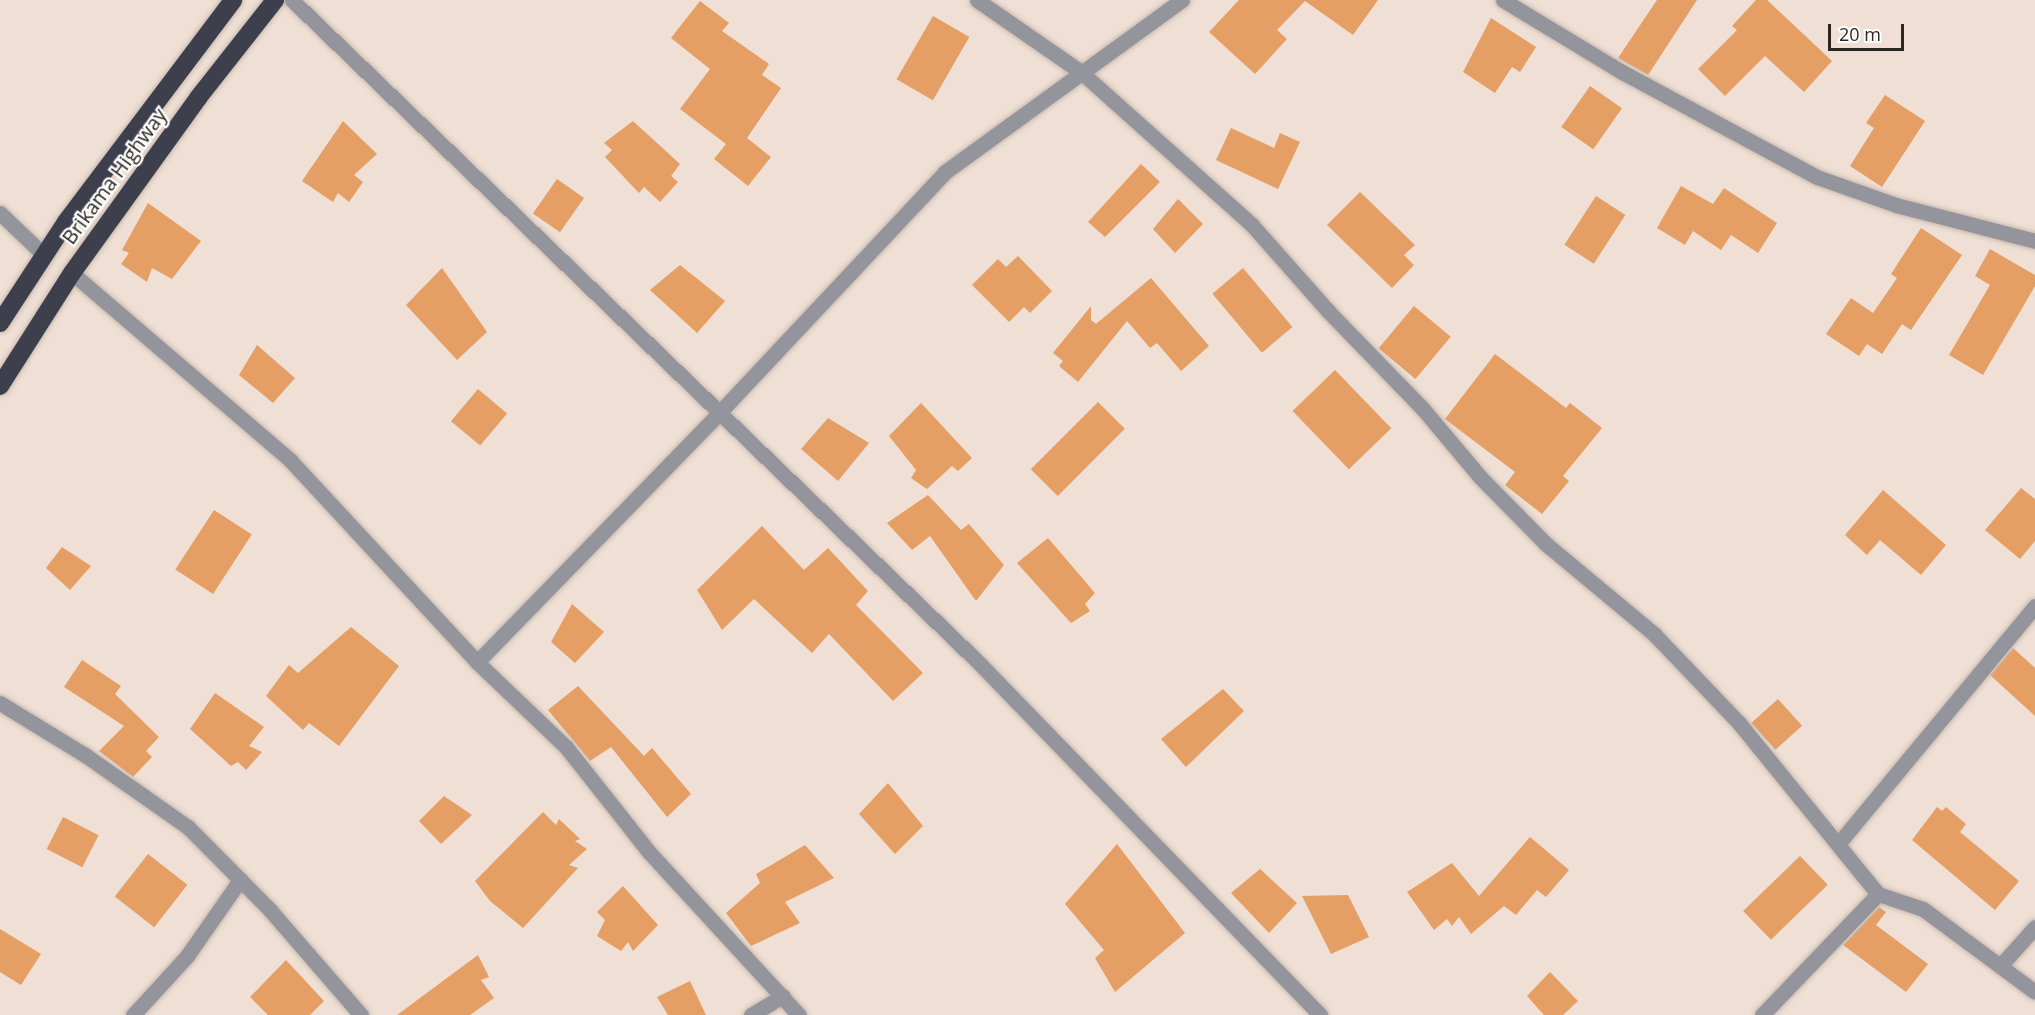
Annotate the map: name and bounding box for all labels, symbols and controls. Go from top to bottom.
scale bar [1831,12,1908,50]
text: 20 m [1839,22,1881,46]
street label: Brikama Highway [57,103,171,249]

